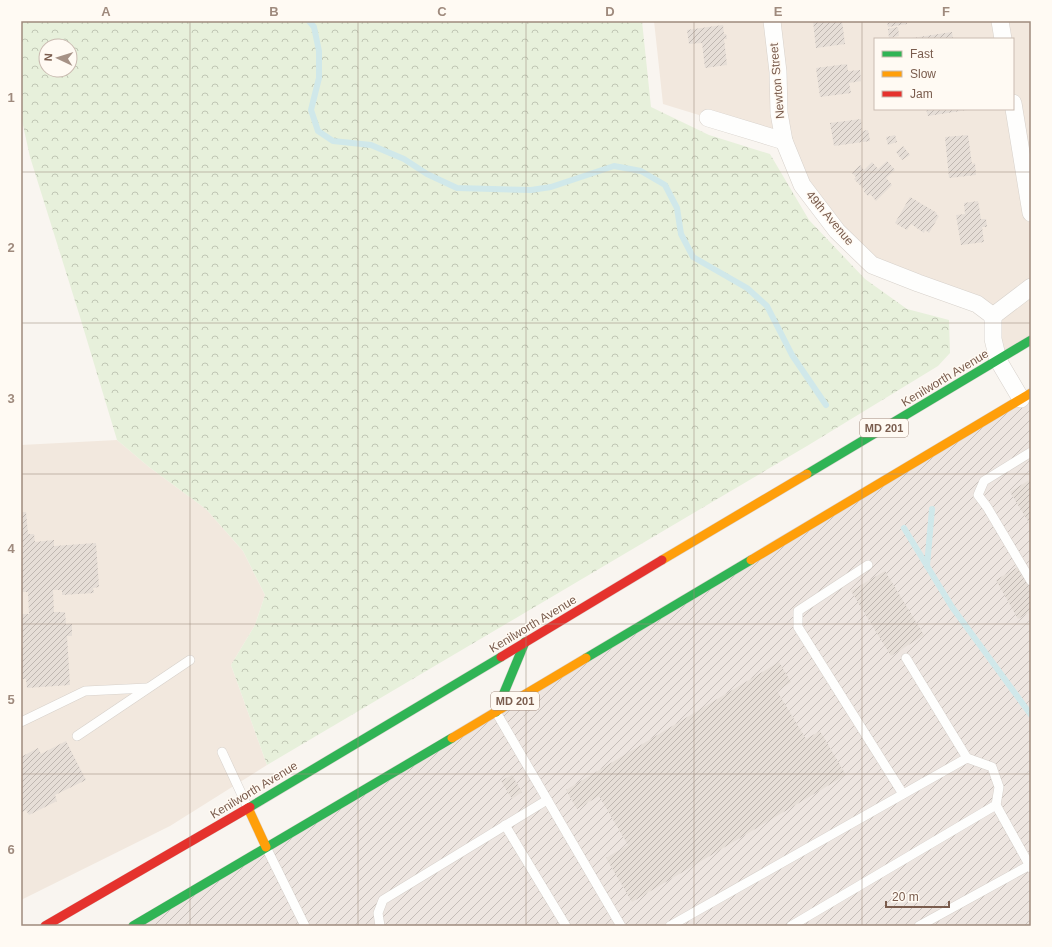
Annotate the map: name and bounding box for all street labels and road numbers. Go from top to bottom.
street label: Newton Street [767,42,787,119]
street label: 49th Avenue [803,188,857,248]
street label: Kenilworth Avenue [899,346,991,410]
road number: MD 201 [860,419,908,437]
street label: Kenilworth Avenue [487,592,579,656]
road number: MD 201 [491,692,539,710]
street label: Kenilworth Avenue [208,758,300,822]

